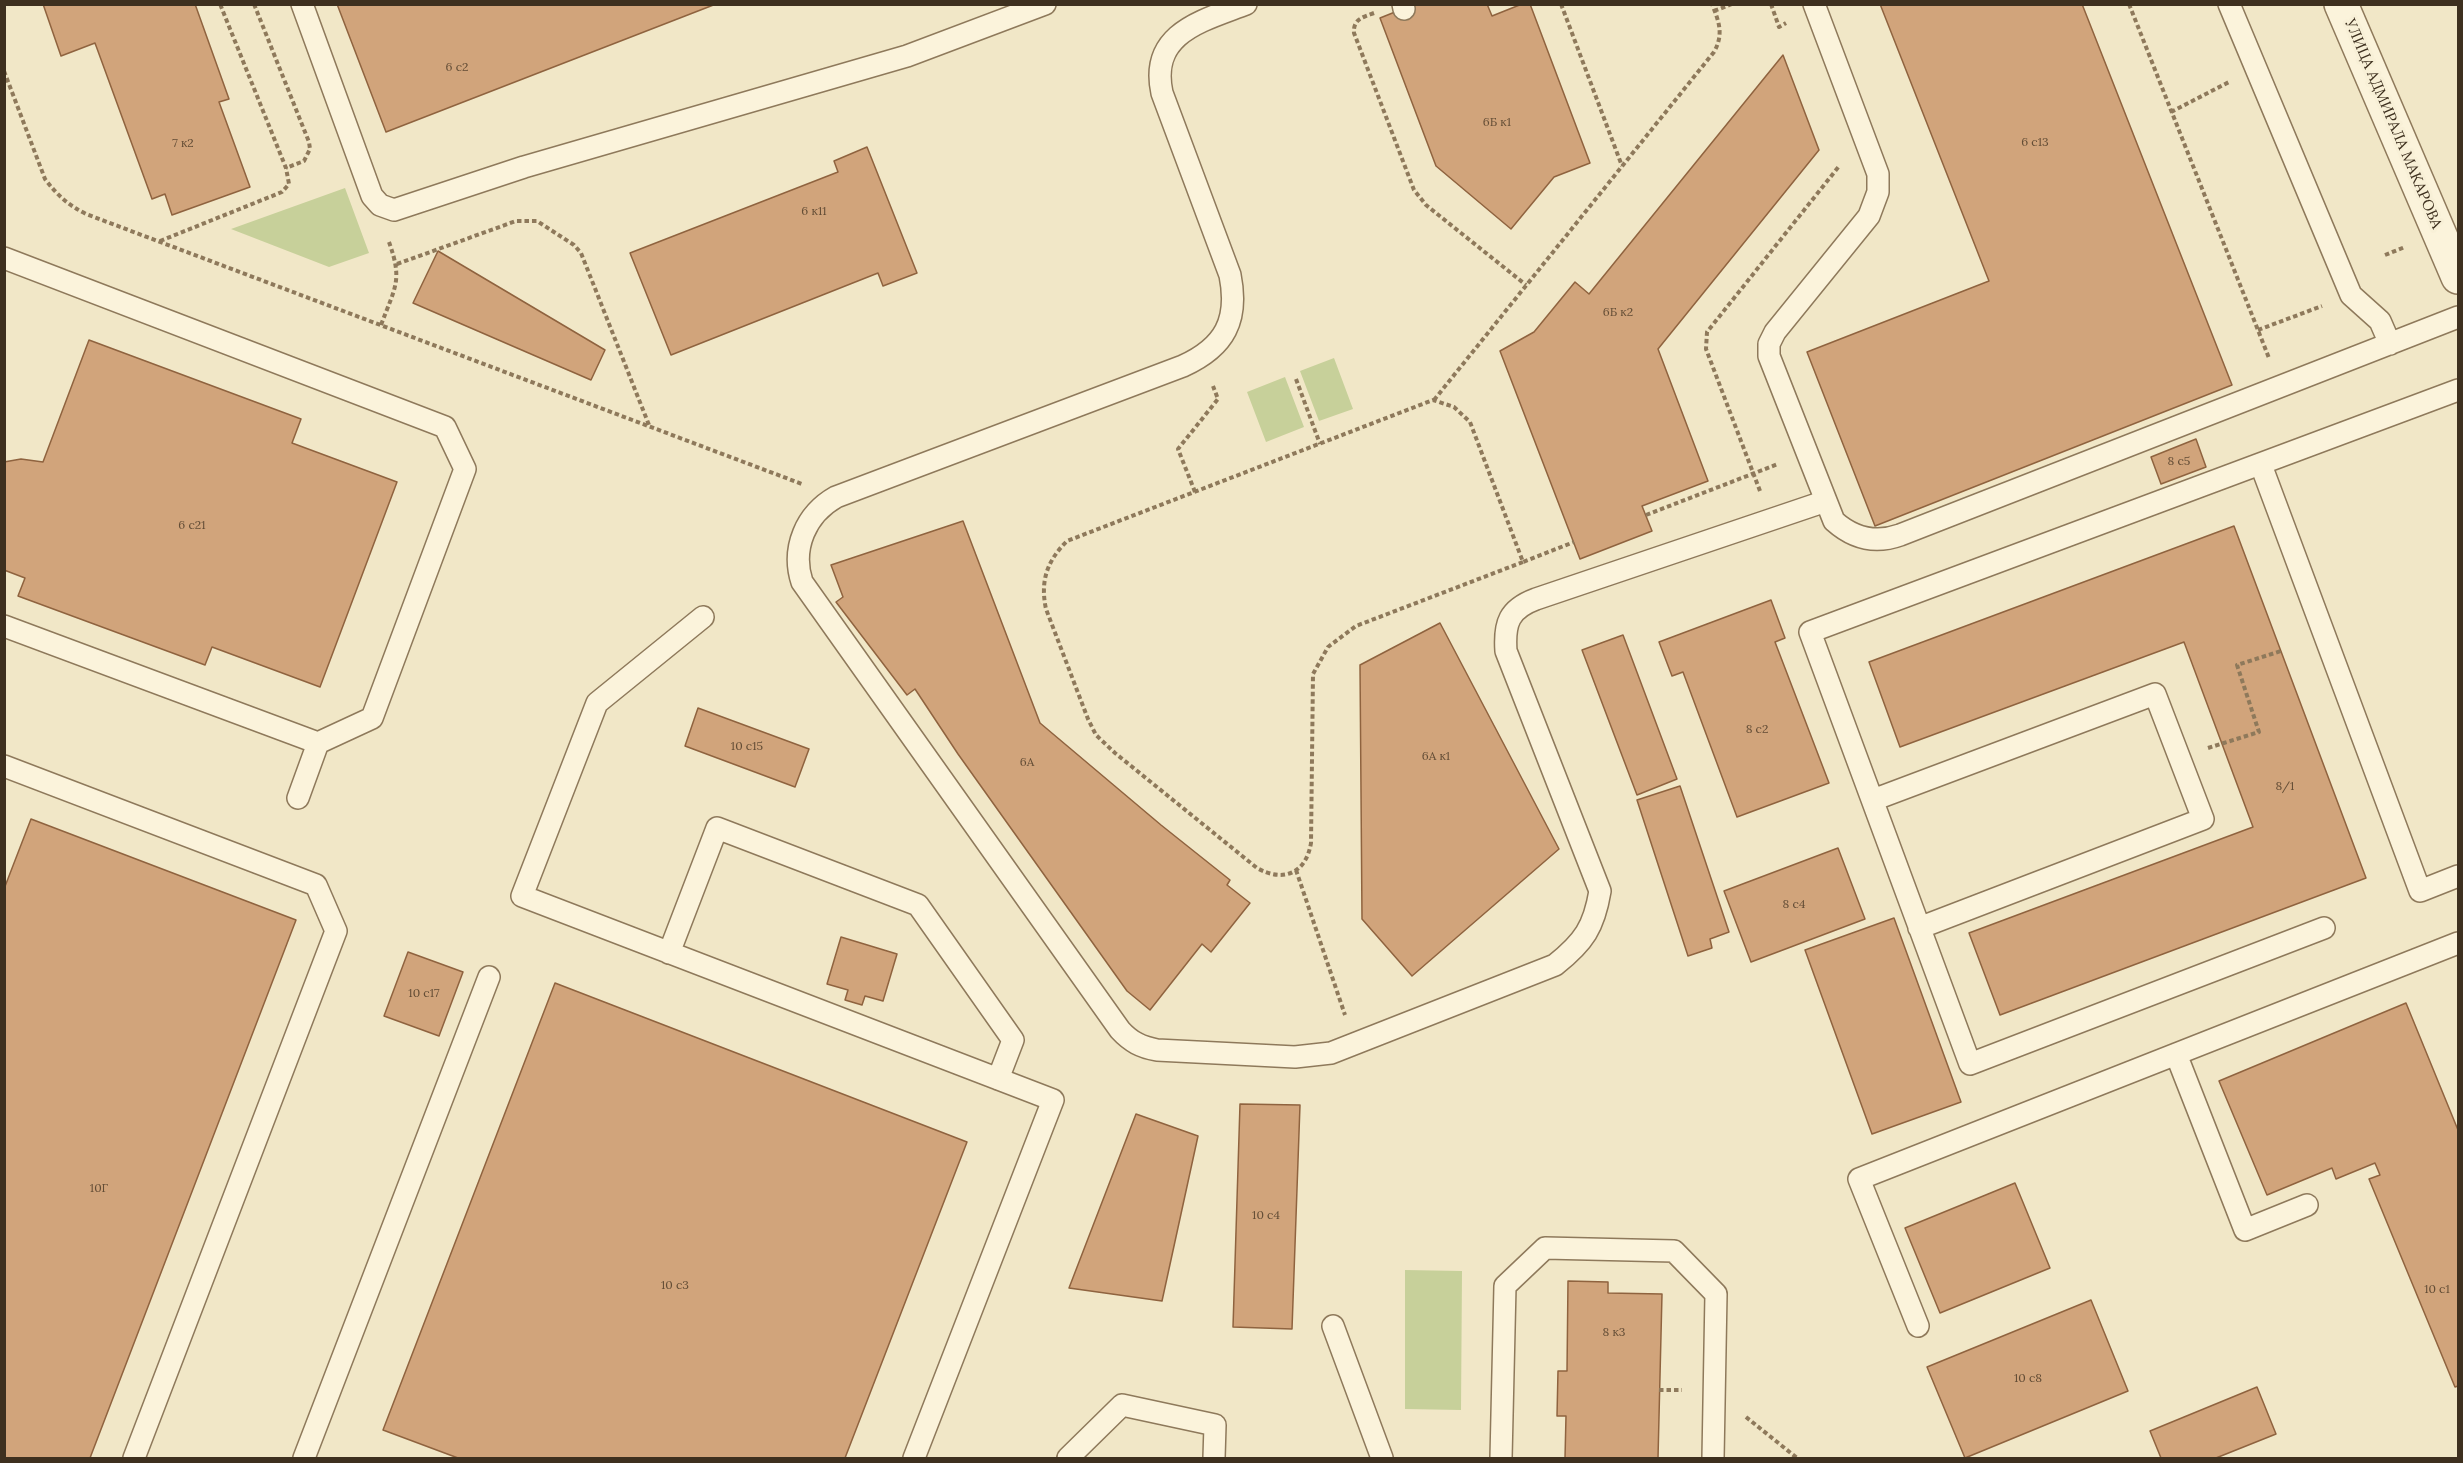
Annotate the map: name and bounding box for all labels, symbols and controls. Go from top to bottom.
street label: УЛИЦА АДМИРАЛА МАКАРОВА [2341,16,2445,232]
house number: 6 с2 [446,61,468,75]
house number: 6Б к1 [1483,116,1511,130]
house number: 6 с13 [2021,136,2049,150]
house number: 7 к2 [172,137,194,151]
house number: 6 к11 [801,205,827,219]
house number: 6Б к2 [1603,306,1633,320]
house number: 8 с5 [2168,455,2190,469]
house number: 6 с21 [178,519,206,533]
house number: 8 с2 [1746,723,1768,737]
house number: 10 с15 [731,740,763,754]
house number: 6А к1 [1422,750,1450,764]
house number: 6А [1020,756,1034,770]
house number: 8/1 [2276,780,2294,794]
house number: 8 с4 [1783,898,1805,912]
house number: 10 с17 [408,987,440,1001]
house number: 10Г [90,1182,108,1196]
house number: 10 с4 [1252,1209,1280,1223]
house number: 10 с3 [661,1279,689,1293]
house number: 10 с1 [2424,1283,2450,1297]
house number: 8 к3 [1602,1326,1626,1340]
house number: 10 с8 [2014,1372,2042,1386]

